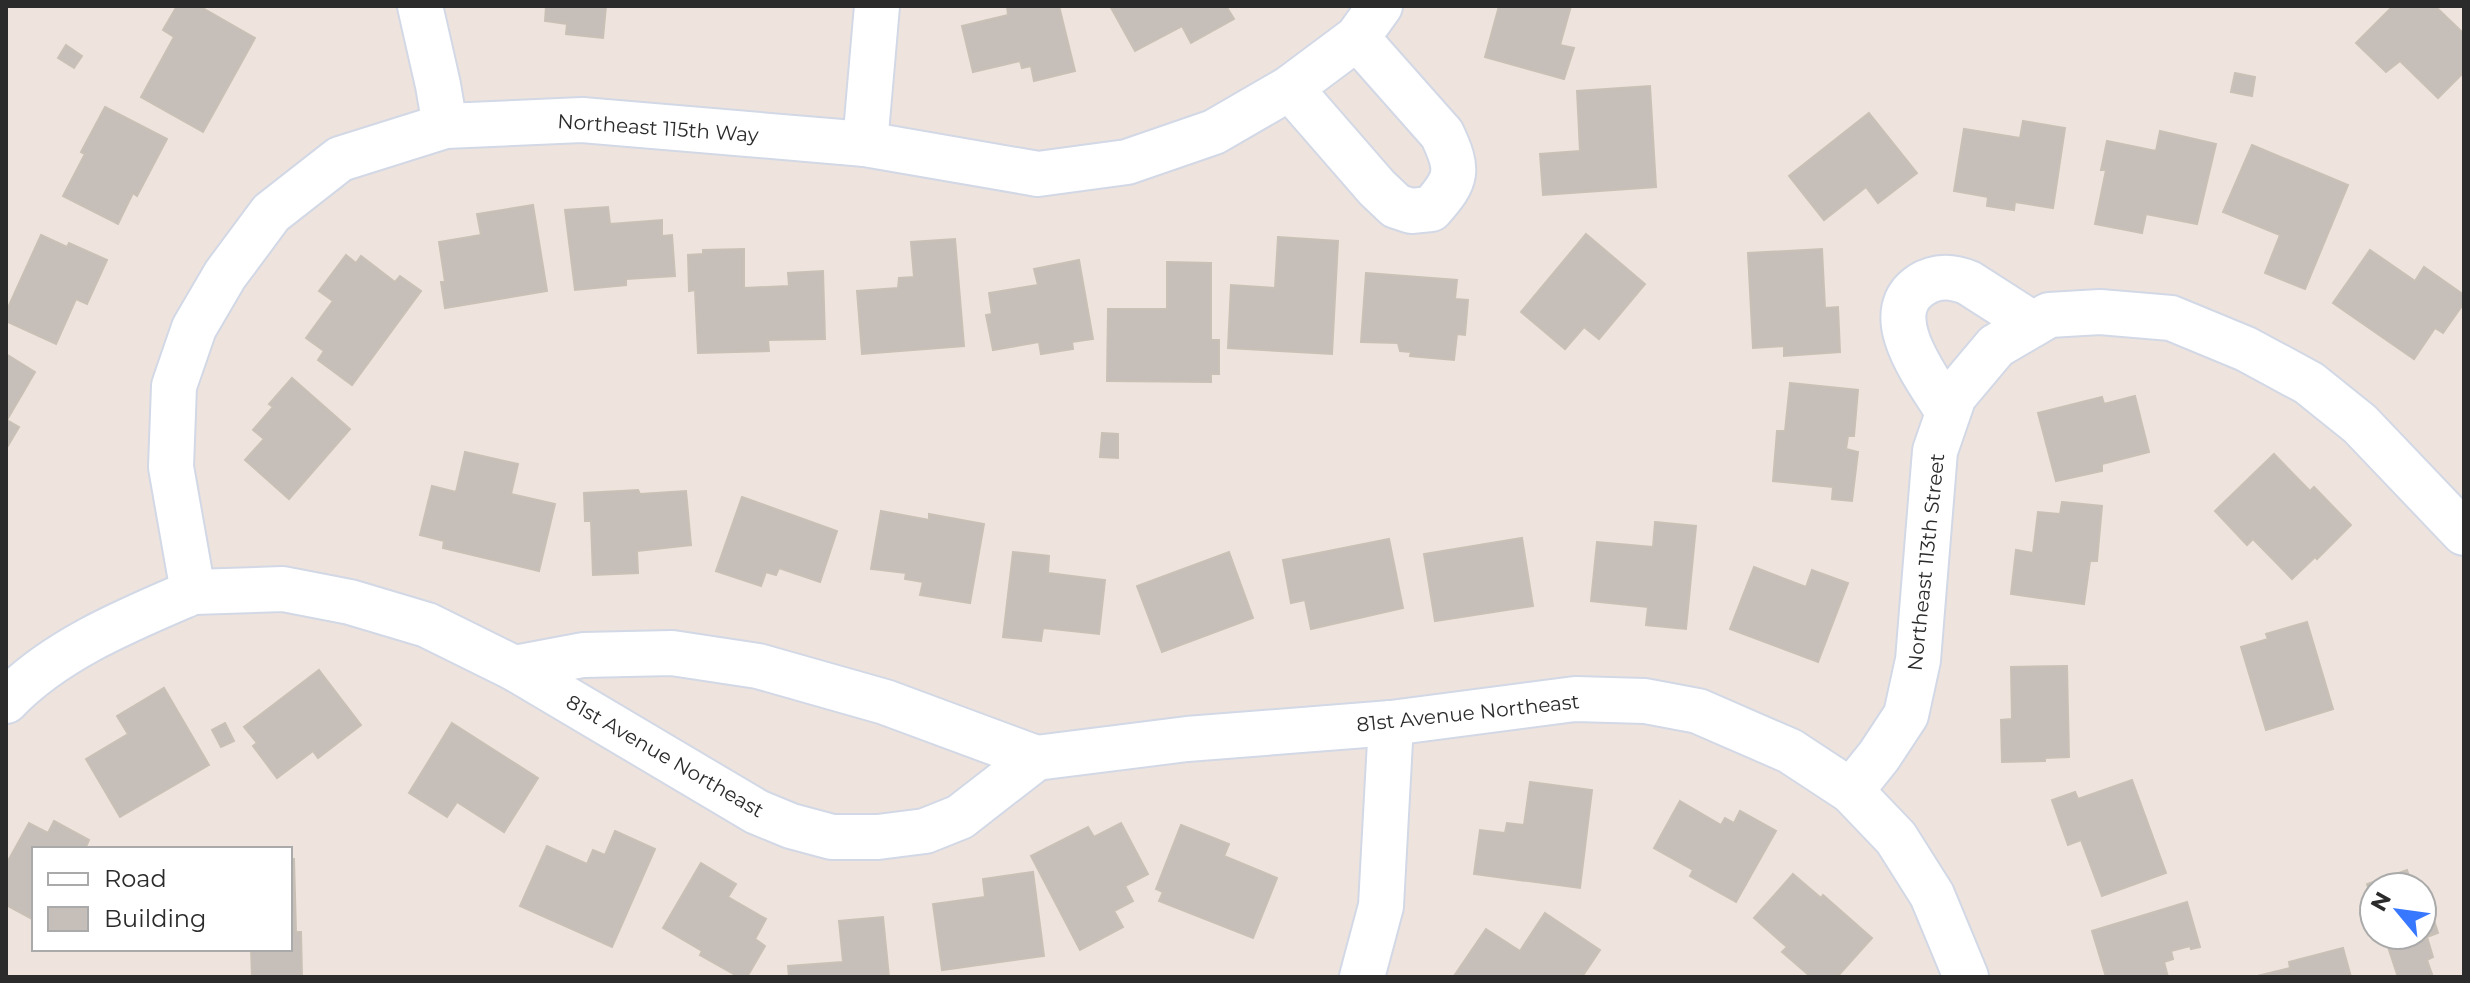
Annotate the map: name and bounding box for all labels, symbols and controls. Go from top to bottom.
street label: Northeast 115th Way [557,109,759,147]
street label: Northeast 113th Street [1903,452,1949,672]
street label: 81st Avenue Northeast [1355,689,1581,737]
street label: 81st Avenue Northeast [562,690,768,822]
legend [32,847,292,951]
text: Road [104,864,167,893]
north arrow [2358,871,2438,951]
text: N [2365,887,2397,916]
text: Building [104,904,207,933]

